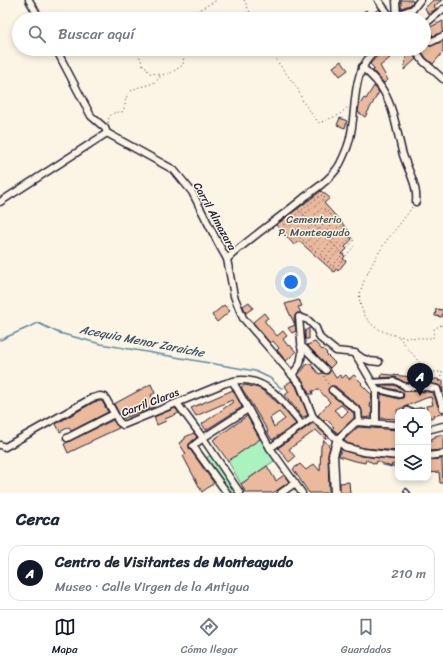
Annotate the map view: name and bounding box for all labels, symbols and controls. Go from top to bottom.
search box [12,12,431,56]
text: Buscar aquí [58,21,135,47]
icon: search [26,23,48,45]
street label: Carril Almazara [188,179,241,254]
park label: Cementerio P. Monteagudo [278,210,350,242]
your location [281,272,301,292]
water label: Acequia Menor Zaraiche [77,318,208,364]
pin: A [407,363,433,396]
street label: Carril Claras [119,383,182,422]
map controls [395,409,431,481]
button: locate [395,409,431,445]
button: layers [395,445,431,481]
text: Cerca [16,504,59,534]
text: Centro de Visitantes de Monteagudo [55,549,293,575]
text: A [26,562,34,585]
text: 210 m [391,562,426,585]
text: Museo · Calle Virgen de la Antigua [55,575,249,598]
tab: Mapa [52,616,77,659]
tab: Cómo llegar [181,616,238,659]
tab: Guardados [341,616,391,659]

